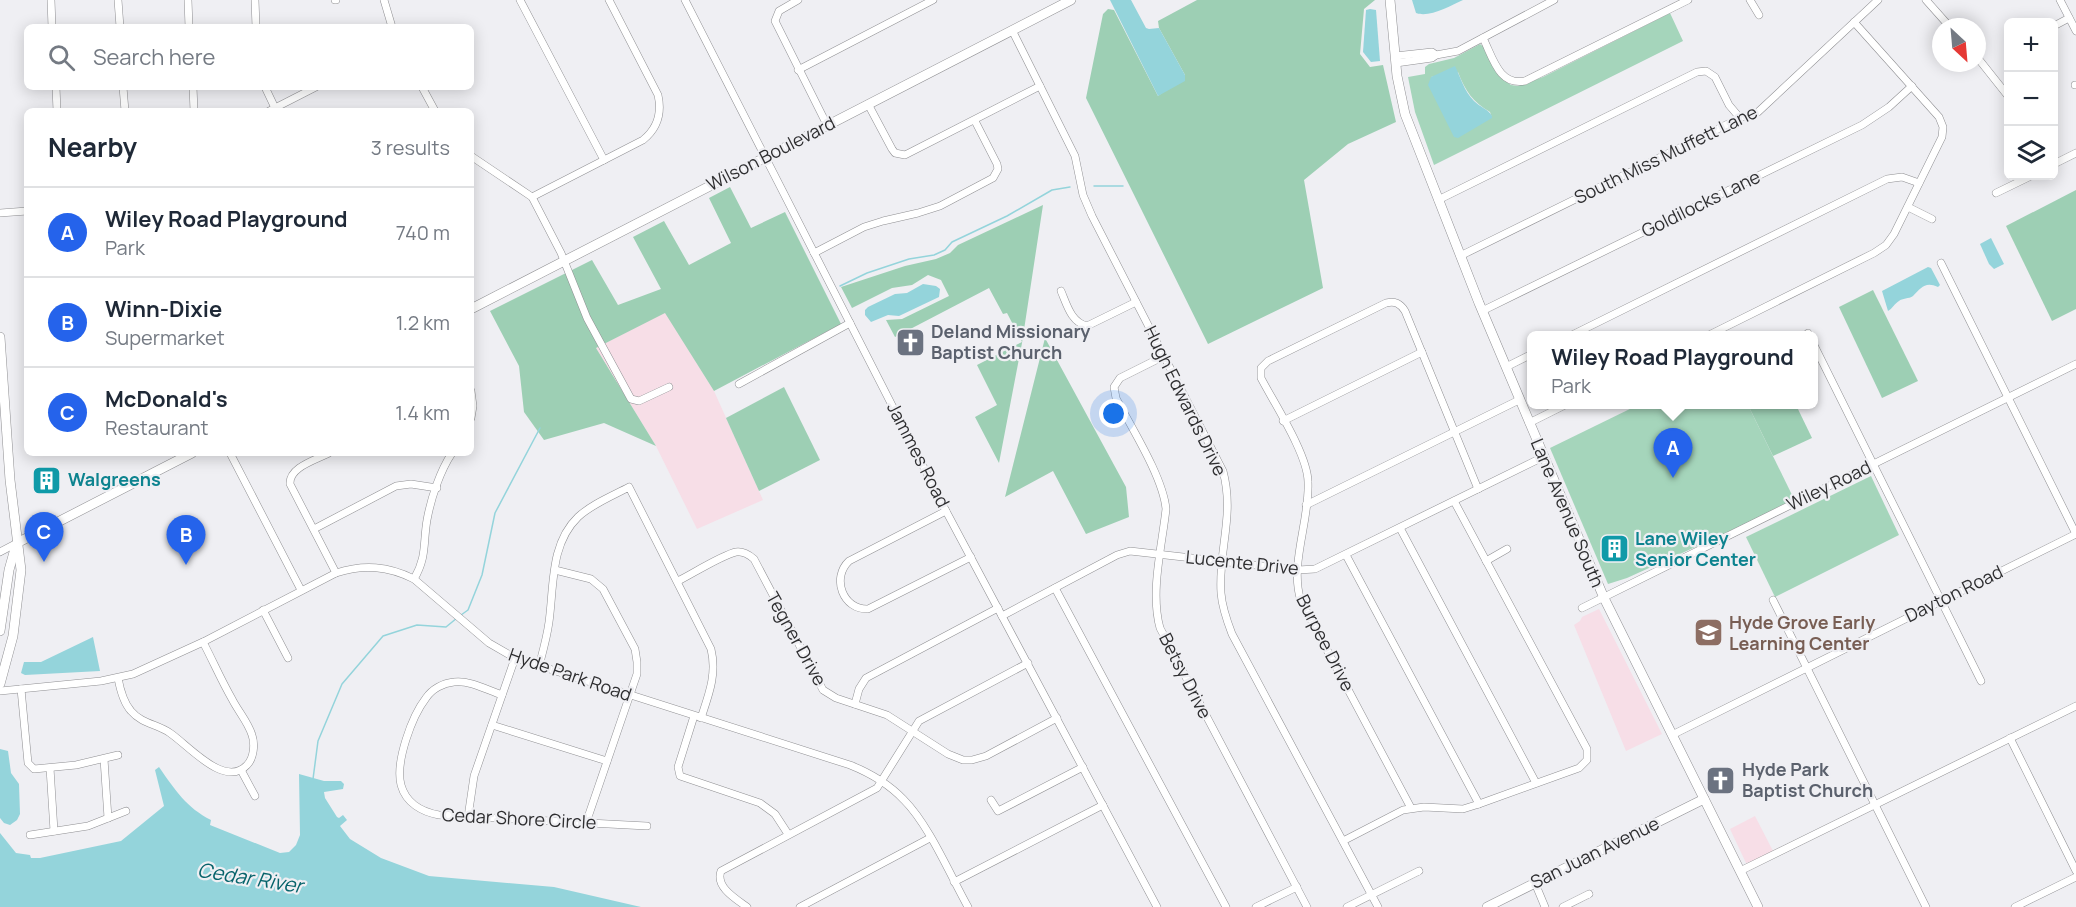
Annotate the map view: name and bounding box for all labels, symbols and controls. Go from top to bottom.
north arrow [1932,18,1986,72]
map controls [2004,18,2058,180]
button: + [2004,18,2058,72]
search box [24,24,474,90]
icon: search [45,41,78,74]
text: Search here [93,42,215,72]
button: − [2004,72,2058,126]
street label: South Miss Muffett Lane [1570,99,1761,209]
street label: Wilson Boulevard [702,110,839,196]
button: layers [2004,126,2058,180]
text: Nearby [48,129,137,165]
text: 3 results [371,134,450,161]
street label: Goldilocks Lane [1637,164,1764,242]
text: Wiley Road Playground [105,204,348,234]
text: A [61,219,74,246]
text: 740 m [396,219,450,246]
text: Park [105,234,145,261]
text: Winn-Dixie [105,294,222,324]
text: B [61,309,74,336]
text: 1.2 km [396,309,450,336]
place label: Deland Missionary Baptist Church [931,319,1090,364]
street label: Hugh Edwards Drive [1139,321,1233,480]
text: Supermarket [105,324,225,351]
church icon: Deland Missionary Baptist Church [894,326,926,358]
popup [1527,331,1818,409]
text: Wiley Road Playground [1551,342,1794,372]
text: Park [1551,372,1591,399]
text: McDonald's [105,384,228,414]
street label: Jammes Road [882,398,956,511]
text: C [60,399,75,426]
text: 1.4 km [395,399,450,426]
your location [1099,399,1128,428]
text: Restaurant [105,414,209,441]
pin: A [1654,428,1692,478]
street label: Lane Avenue South [1526,435,1610,591]
street label: Wiley Road [1782,454,1875,516]
building icon: Walgreens [31,464,63,496]
place label: Walgreens [68,467,161,491]
pin: C [24,512,63,562]
pin: B [166,516,206,565]
place label: Lane Wiley Senior Center [1635,526,1756,571]
building icon: Lane Wiley Senior Center [1598,533,1630,565]
street label: Lucente Drive [1184,544,1300,580]
street label: Dayton Road [1901,559,2007,627]
street label: Tegner Drive [761,587,833,690]
street label: Burpee Drive [1291,590,1361,695]
place label: Hyde Grove Early Learning Center [1729,610,1875,655]
school or university icon: Hyde Grove Early Learning Center [1692,617,1724,649]
street label: Betsy Drive [1154,629,1218,722]
street label: Hyde Park Road [506,642,635,706]
place label: Hyde Park Baptist Church [1742,757,1873,802]
church icon: Hyde Park Baptist Church [1705,764,1737,796]
street label: Cedar Shore Circle [441,802,597,834]
street label: San Juan Avenue [1526,811,1663,894]
water label: Cedar River [196,856,307,900]

